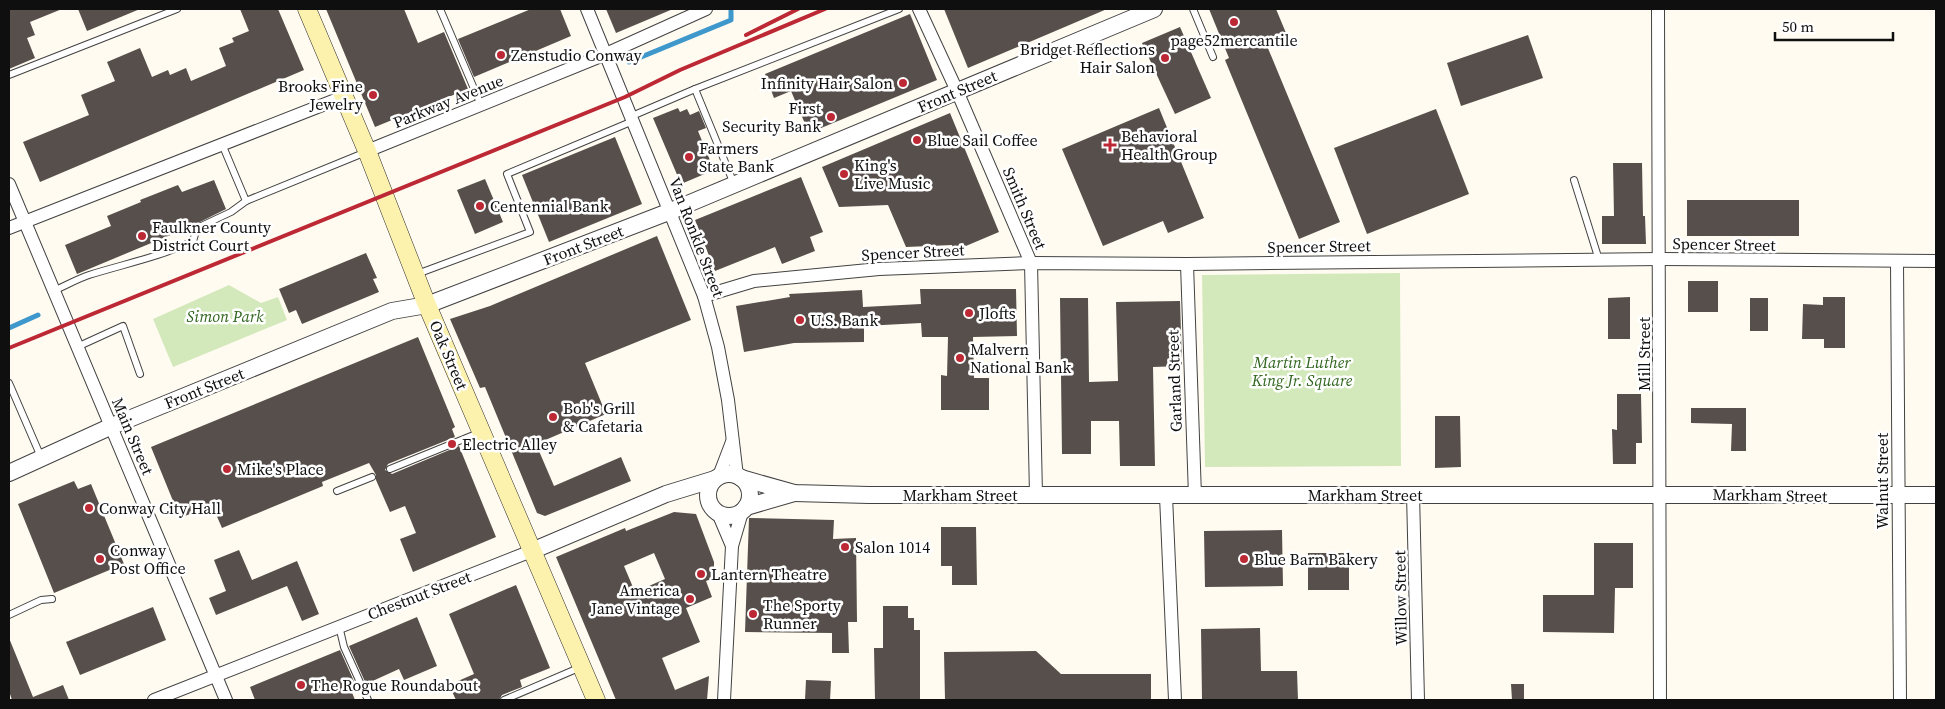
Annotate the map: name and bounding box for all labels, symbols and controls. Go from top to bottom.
scale bar [1775,10,1892,42]
marker: page52mercantile [1228,16,1240,28]
text: 50 m [1782,16,1814,37]
place label: page52mercantile [1170,29,1298,51]
place label: Bridget Reflections Hair Salon [1020,38,1155,78]
place label: Zenstudio Conway [511,44,642,66]
marker: Zenstudio Conway [495,49,507,61]
marker: Bridget Reflections Hair Salon [1159,52,1171,64]
street label: Front Street [914,64,1001,118]
street label: Parkway Avenue [390,69,506,133]
place label: Infinity Hair Salon [761,72,893,94]
place label: Brooks Fine Jewelry [278,75,364,115]
marker: Infinity Hair Salon [897,77,909,89]
marker: Brooks Fine Jewelry [367,89,379,101]
place label: First Security Bank [722,97,822,137]
marker: First Security Bank [825,111,837,123]
place label: Behavioral Health Group [1121,125,1217,165]
place label: Blue Sail Coffee [927,129,1038,151]
marker: Blue Sail Coffee [911,134,923,146]
place label: Farmers State Bank [699,137,774,177]
marker: Behavioral Health Group [1103,138,1117,152]
marker: Farmers State Bank [683,151,695,163]
place label: King's Live Music [854,154,931,194]
street label: Smith Street [998,164,1052,253]
marker: King's Live Music [838,168,850,180]
street label: Van Ronkle Street [664,174,730,301]
place label: Centennial Bank [490,195,609,217]
marker: Centennial Bank [474,200,486,212]
place label: Faulkner County District Court [152,216,272,256]
street label: Front Street [540,219,627,270]
marker: Faulkner County District Court [136,230,148,242]
street label: Spencer Street [1672,232,1777,256]
street label: Spencer Street [1267,234,1372,258]
street label: Spencer Street [861,238,966,266]
place label: Jlofts [978,302,1016,324]
park label: Simon Park [187,305,264,327]
marker: Jlofts [963,307,975,319]
place label: U.S. Bank [810,309,878,331]
marker: U.S. Bank [794,314,806,326]
street label: Mill Street [1633,316,1655,391]
street label: Oak Street [425,317,474,394]
street label: Garland Street [1161,329,1187,432]
place label: Malvern National Bank [970,338,1072,378]
park label: Martin Luther King Jr. Square [1251,351,1353,391]
marker: Malvern National Bank [954,352,966,364]
street label: Front Street [161,362,248,414]
street label: Main Street [107,394,159,479]
place label: Bob's Grill & Cafetaria [563,397,644,437]
marker: Bob's Grill & Cafetaria [547,411,559,423]
street label: Walnut Street [1871,432,1893,529]
place label: Electric Alley [462,433,558,455]
marker: Electric Alley [446,438,458,450]
place label: Mike's Place [237,458,324,480]
marker: Mike's Place [221,463,233,475]
street label: Markham Street [1712,483,1828,507]
street label: Markham Street [903,484,1018,506]
street label: Markham Street [1308,484,1423,506]
place label: Conway City Hall [99,497,221,519]
marker: Conway City Hall [83,502,95,514]
place label: Salon 1014 [855,536,930,558]
place label: Conway Post Office [110,539,186,579]
marker: Salon 1014 [839,541,851,553]
place label: Blue Barn Bakery [1254,548,1379,570]
street label: Willow Street [1388,549,1412,646]
marker: Conway Post Office [94,553,106,565]
marker: Blue Barn Bakery [1238,553,1250,565]
place label: Lantern Theatre [711,563,827,585]
street label: Chestnut Street [364,565,475,625]
marker: Lantern Theatre [695,568,707,580]
place label: America Jane Vintage [590,579,681,619]
marker: America Jane Vintage [684,593,696,605]
place label: The Sporty Runner [763,594,842,634]
marker: The Sporty Runner [747,608,759,620]
place label: The Rogue Roundabout [311,674,479,696]
marker: The Rogue Roundabout [295,679,307,691]

